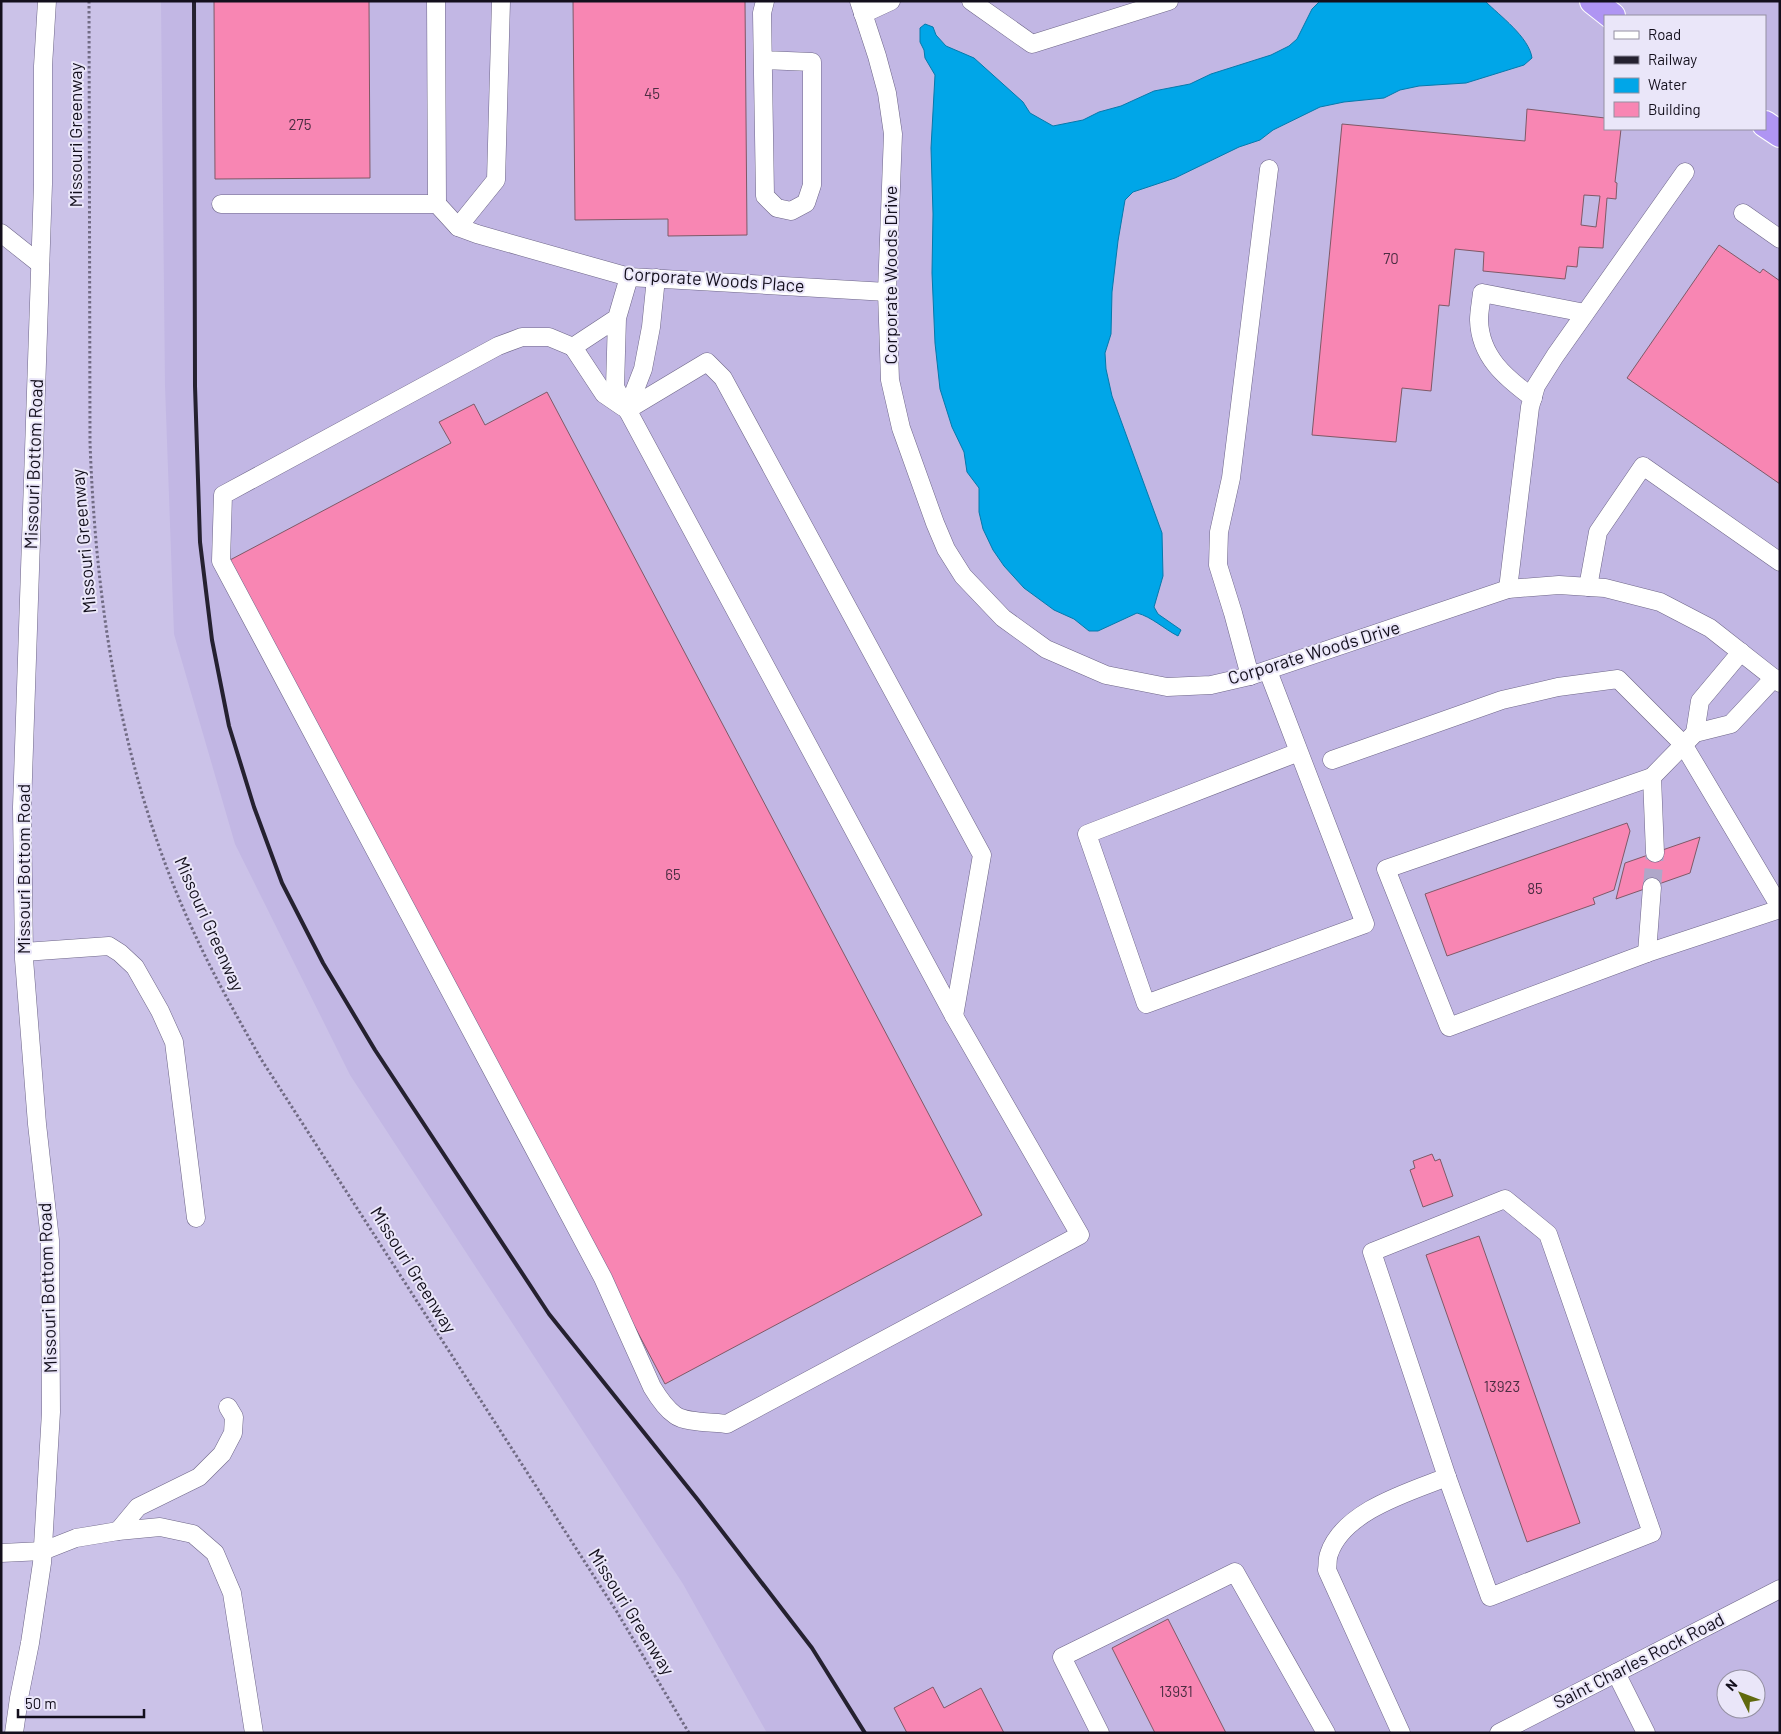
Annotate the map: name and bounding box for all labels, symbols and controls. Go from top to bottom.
legend [1604,15,1766,130]
text: Road [1648,25,1681,43]
text: Railway [1648,50,1697,68]
street label: Missouri Greenway [64,62,86,208]
text: Water [1648,75,1687,93]
house number: 45 [644,84,660,102]
text: Building [1648,100,1701,118]
house number: 275 [289,115,311,133]
street label: Corporate Woods Drive [879,186,901,364]
house number: 70 [1383,249,1399,267]
street label: Corporate Woods Place [623,262,805,296]
street label: Missouri Bottom Road [19,378,47,550]
street label: Missouri Greenway [66,468,100,614]
street label: Corporate Woods Drive [1225,615,1402,689]
street label: Missouri Bottom Road [12,784,34,954]
street label: Missouri Greenway [170,853,249,994]
house number: 65 [665,865,681,883]
house number: 85 [1527,879,1543,897]
street label: Missouri Bottom Road [33,1202,61,1374]
street label: Missouri Greenway [366,1202,462,1337]
house number: 13923 [1484,1377,1520,1395]
street label: Missouri Greenway [584,1544,680,1679]
street label: Saint Charles Rock Road [1549,1607,1728,1713]
north arrow [1716,1669,1766,1719]
text: N [1722,1676,1740,1694]
house number: 13931 [1159,1682,1193,1700]
scale bar [18,1686,144,1718]
text: 50 m [25,1694,57,1712]

